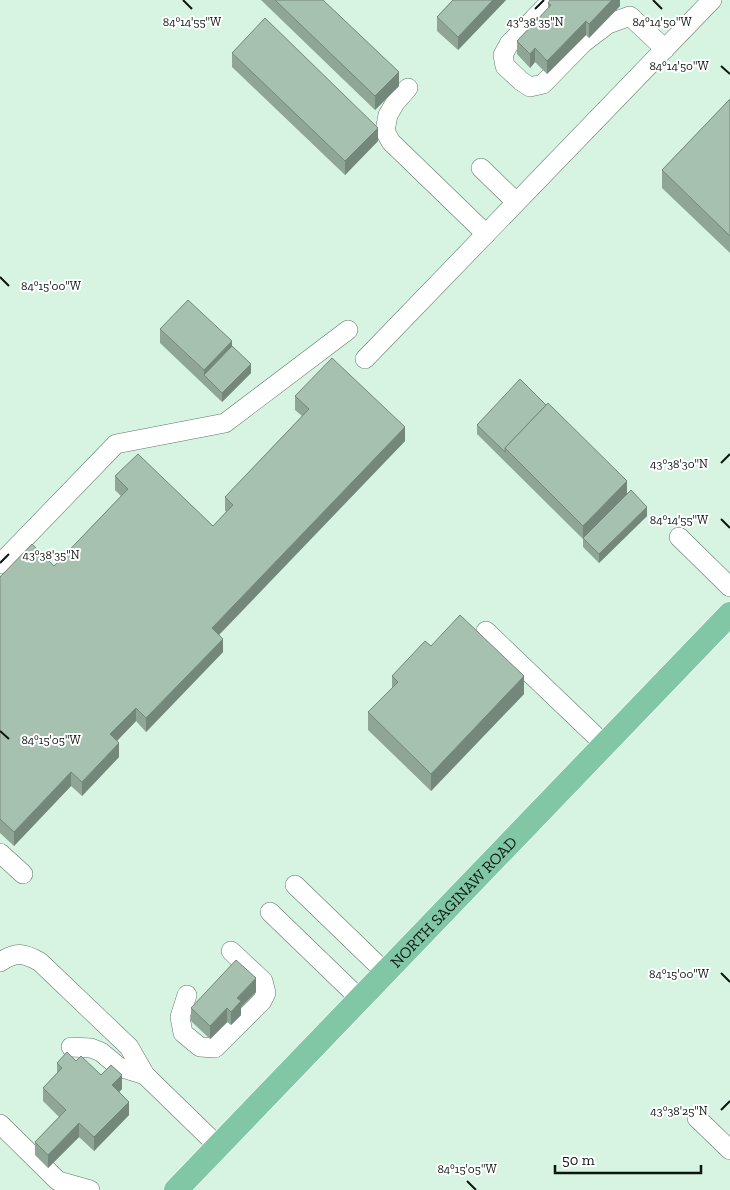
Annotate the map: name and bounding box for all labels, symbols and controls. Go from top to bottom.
text: 84°14'55"W [163,15,222,29]
text: 43°38'35"N [506,15,564,29]
text: 84°14'50"W [632,15,692,29]
text: 84°14'50"W [649,59,709,73]
text: 84°15'00"W [21,279,82,293]
text: 43°38'30"N [650,457,708,471]
text: 84°14'55"W [650,513,709,527]
text: 43°38'35"N [22,548,80,562]
text: 84°15'05"W [21,733,81,747]
street label: NORTH SAGINAW ROAD [386,832,521,971]
text: 84°15'00"W [649,967,710,981]
text: 43°38'25"N [650,1104,708,1118]
scale bar [555,1142,701,1174]
text: 50 m [562,1151,595,1169]
text: 84°15'05"W [437,1162,497,1176]

